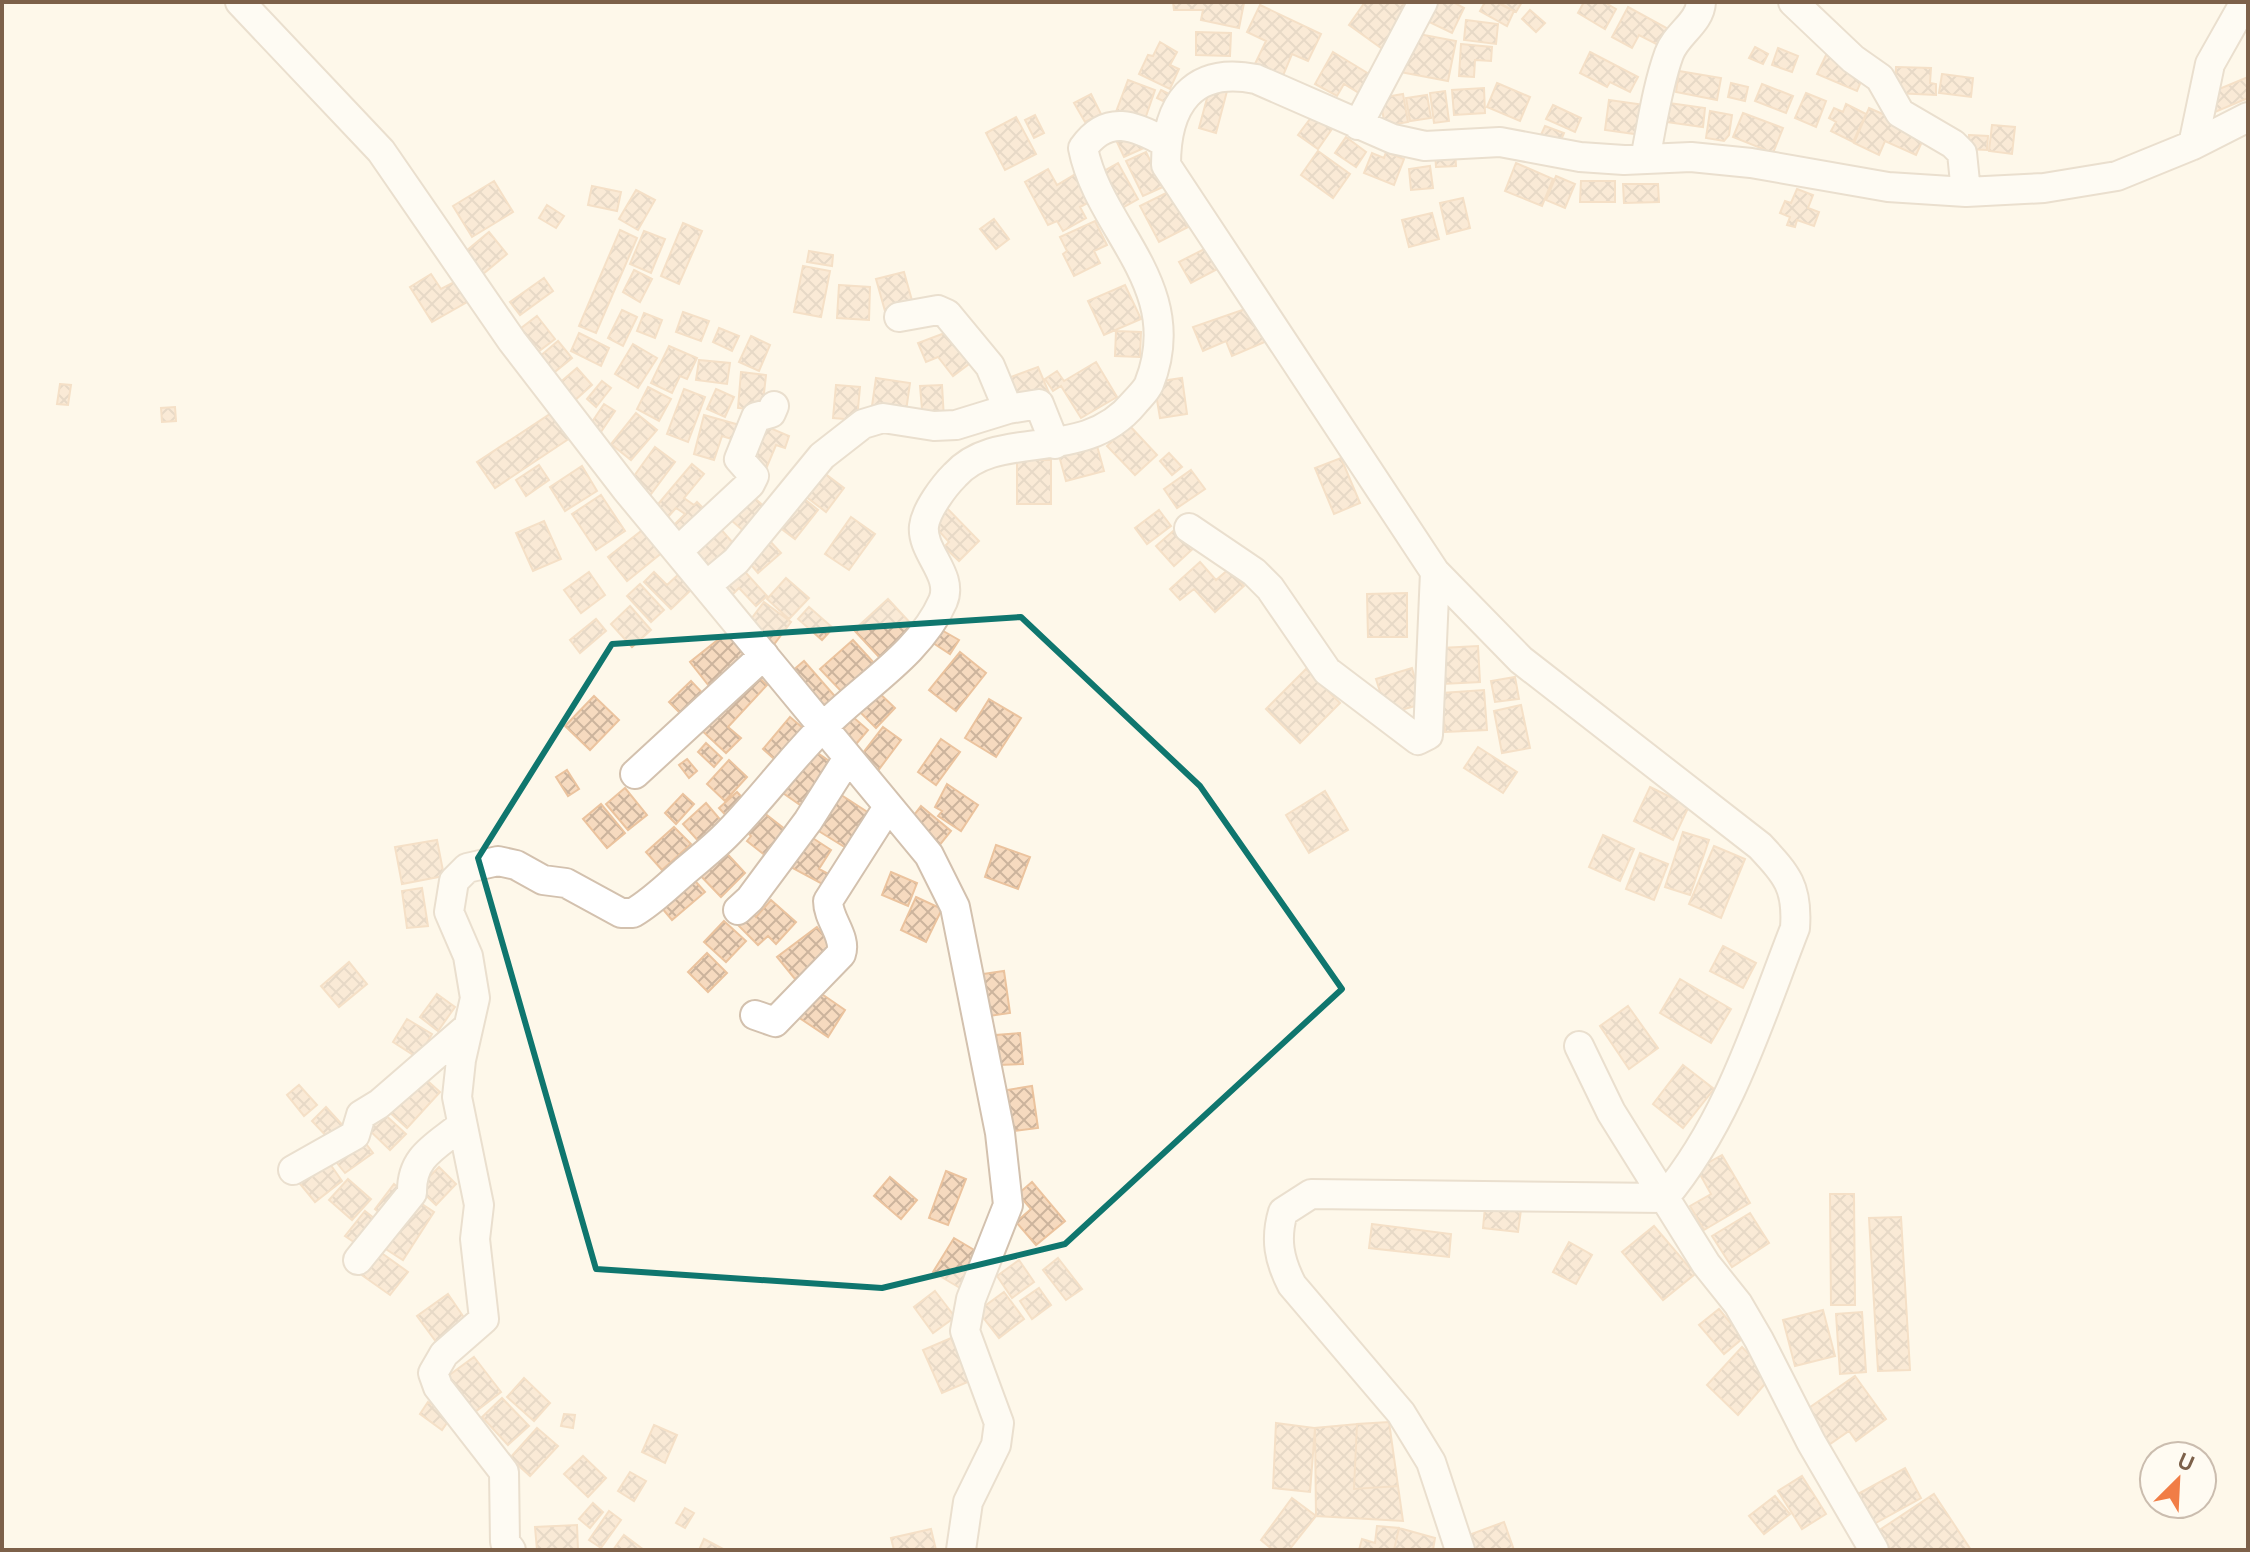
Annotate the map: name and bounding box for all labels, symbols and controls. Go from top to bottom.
north arrow [2138,1440,2218,1520]
text: U [2173,1446,2199,1478]

